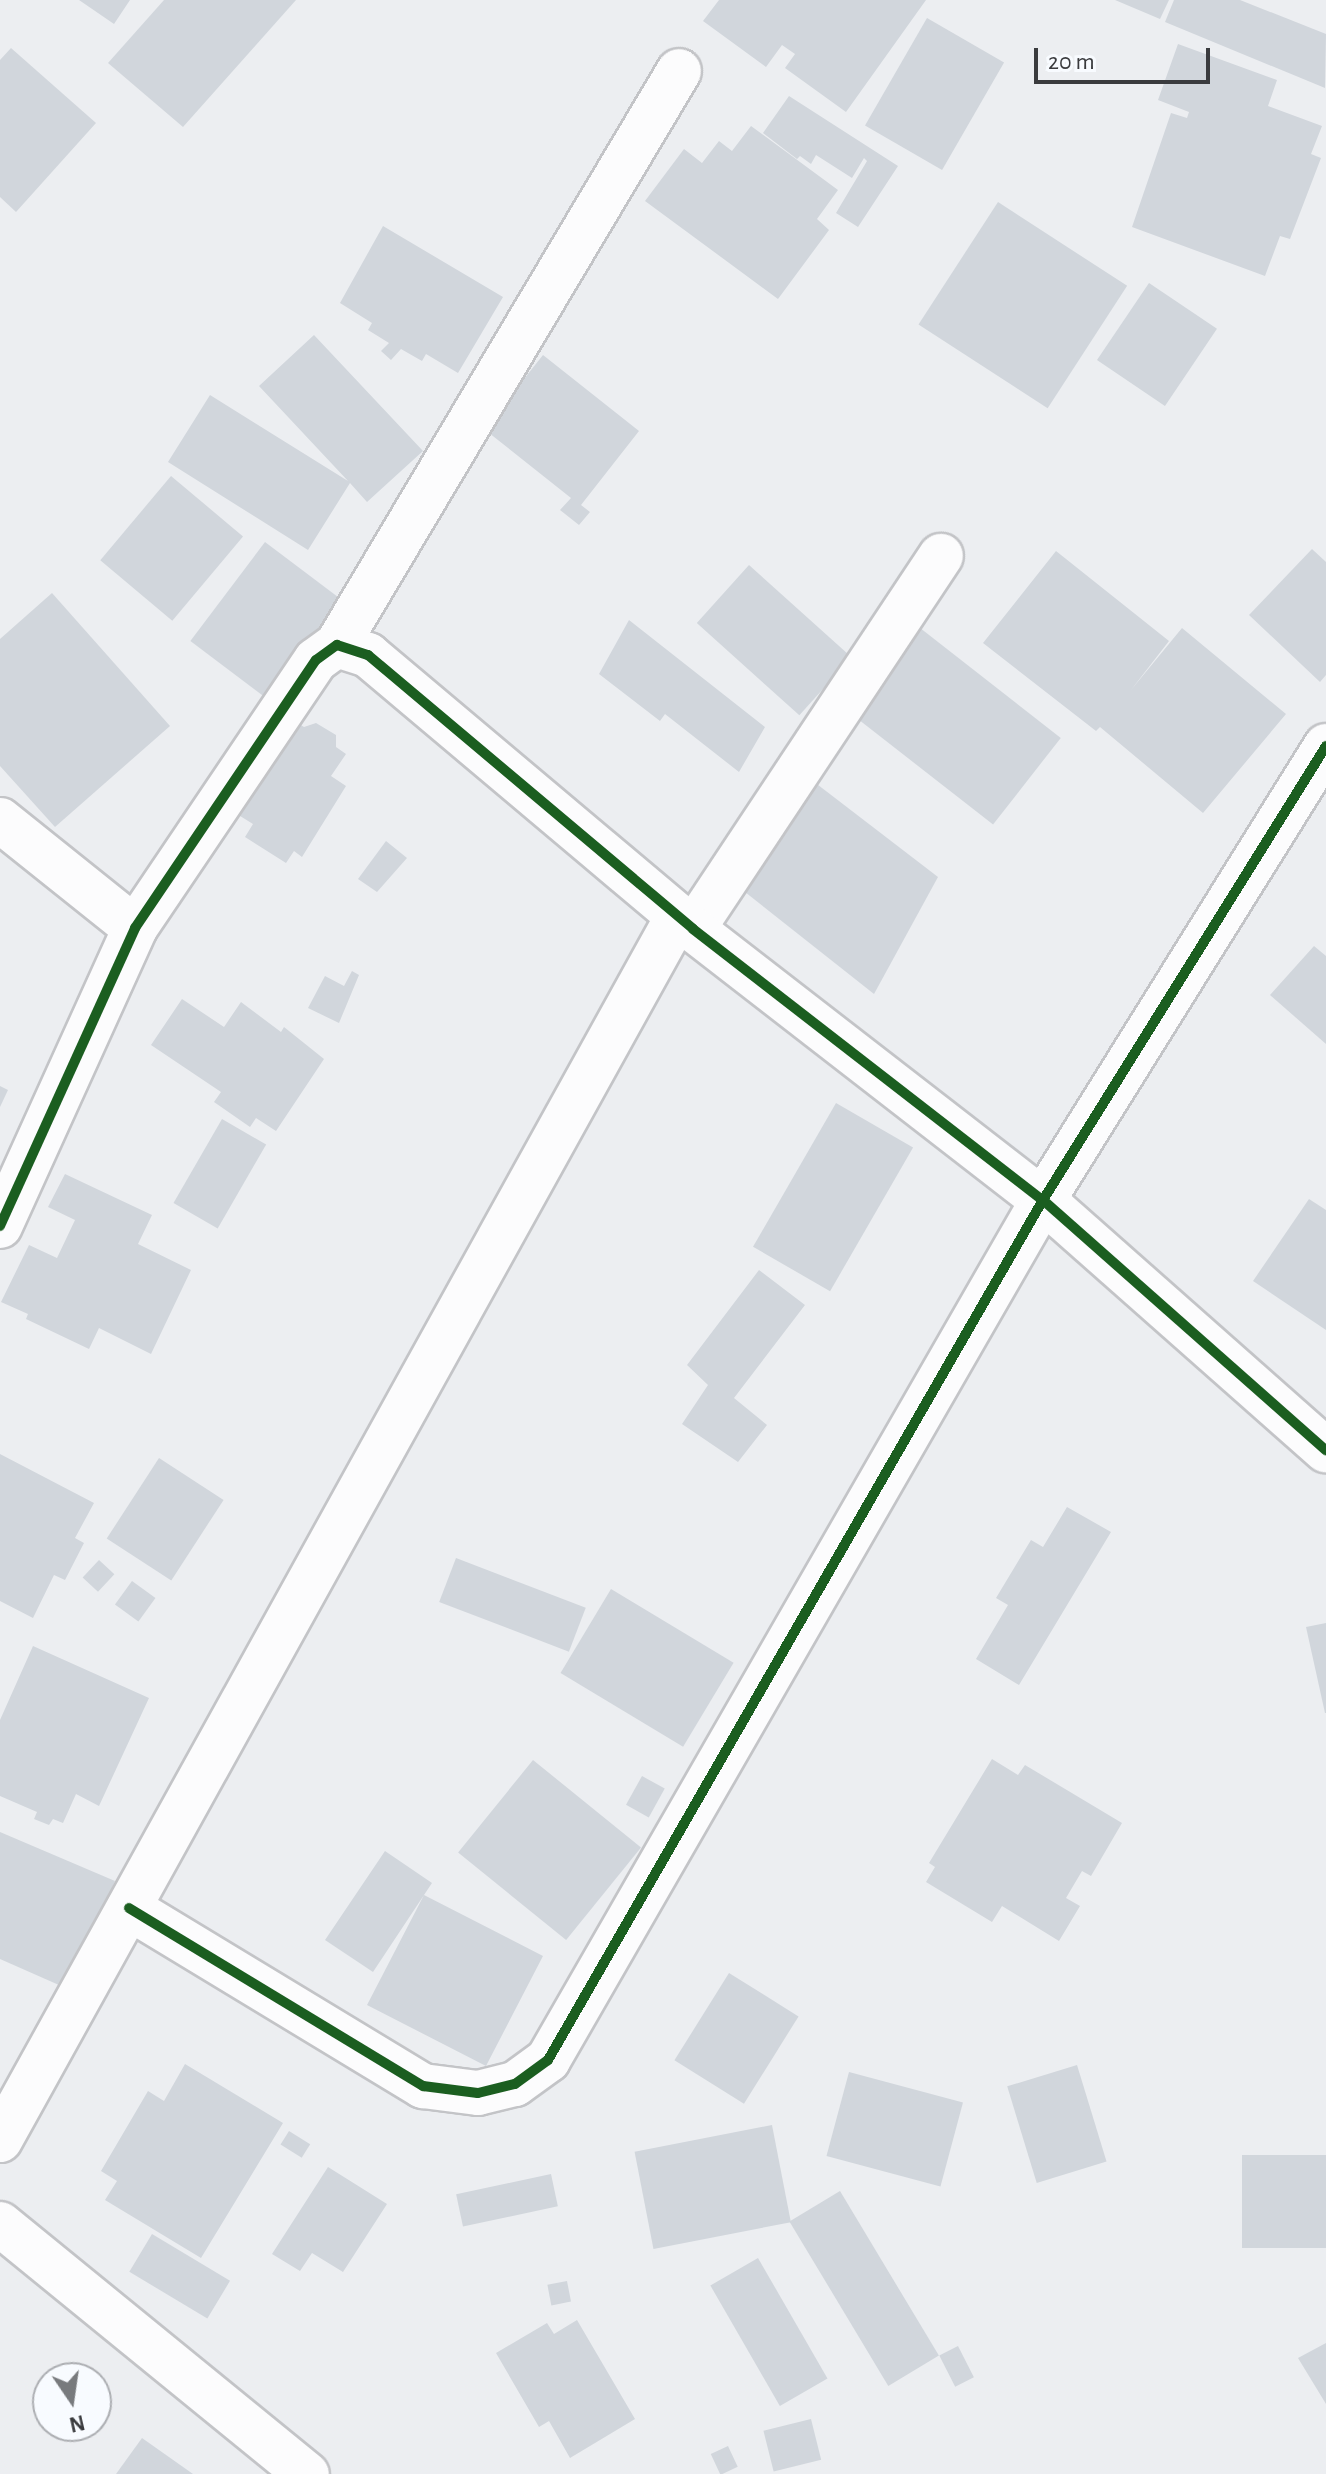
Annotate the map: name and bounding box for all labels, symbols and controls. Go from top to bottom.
scale bar [1038,32,1214,82]
text: 20 m [1048,50,1095,74]
north arrow [32,2362,112,2442]
text: N [67,2411,87,2436]

